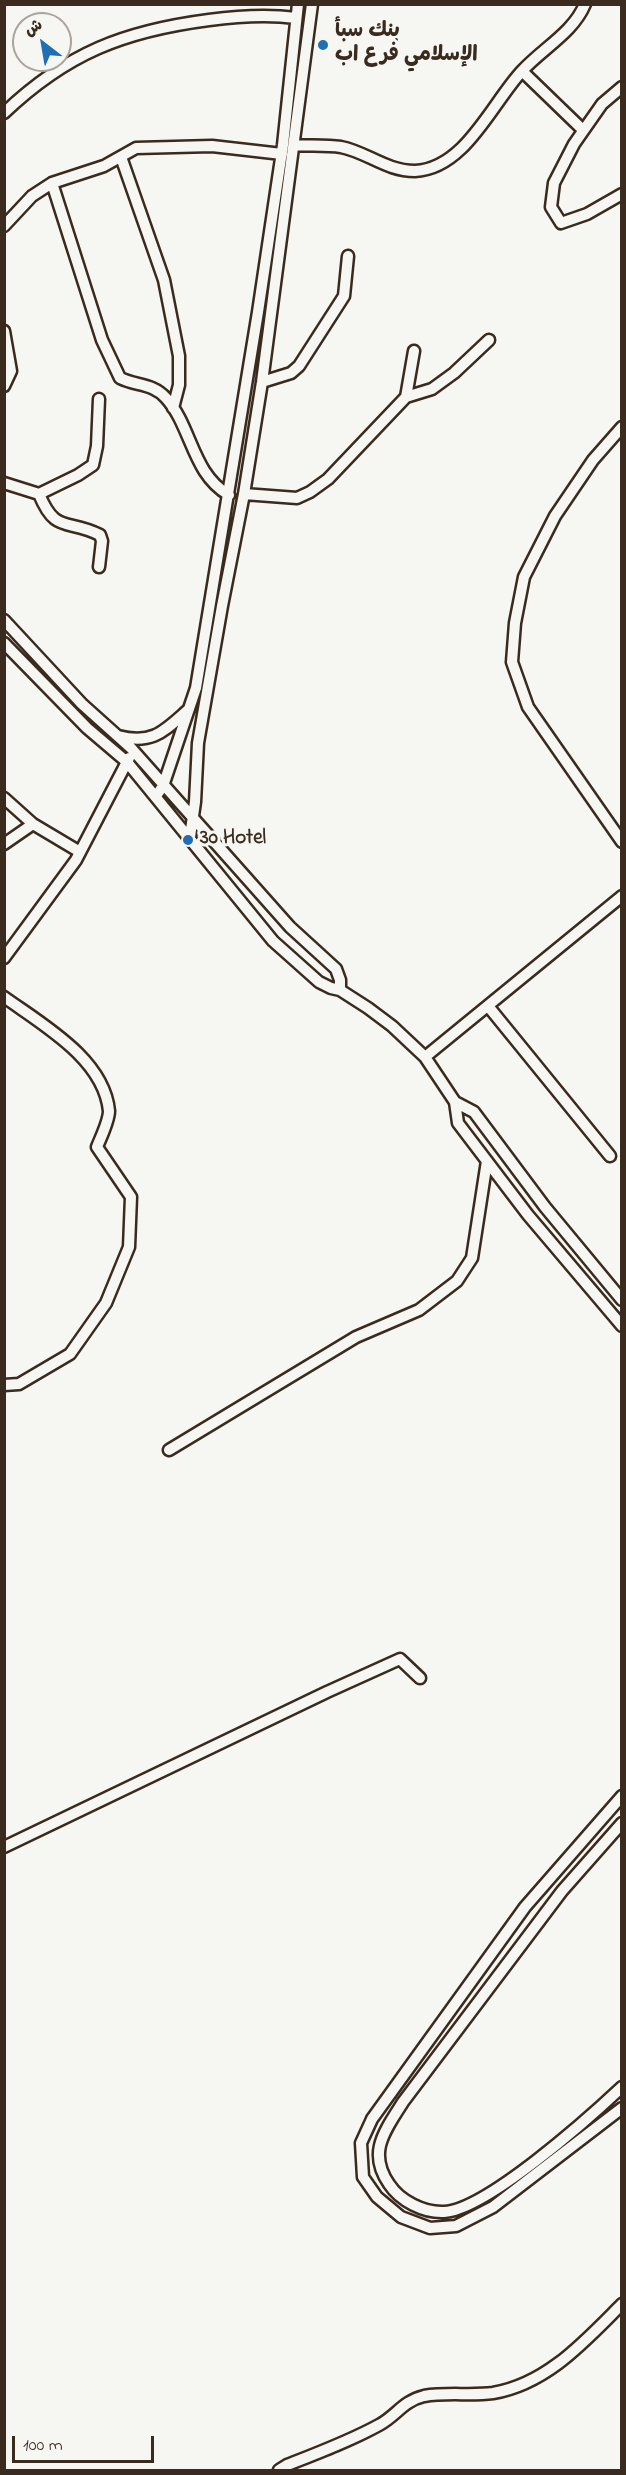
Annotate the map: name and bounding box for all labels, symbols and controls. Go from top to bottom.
north arrow [12,12,72,72]
text: ش [20,13,47,43]
place label: بنك سبأ الإسلامي فرع اب [335,20,478,70]
marker: بنك سبأ الإسلامي فرع اب [316,38,330,52]
place label: 30 Hotel [200,827,266,853]
marker: 30 Hotel [181,833,195,847]
scale bar [15,2424,158,2462]
text: 100 m [23,2433,63,2459]

